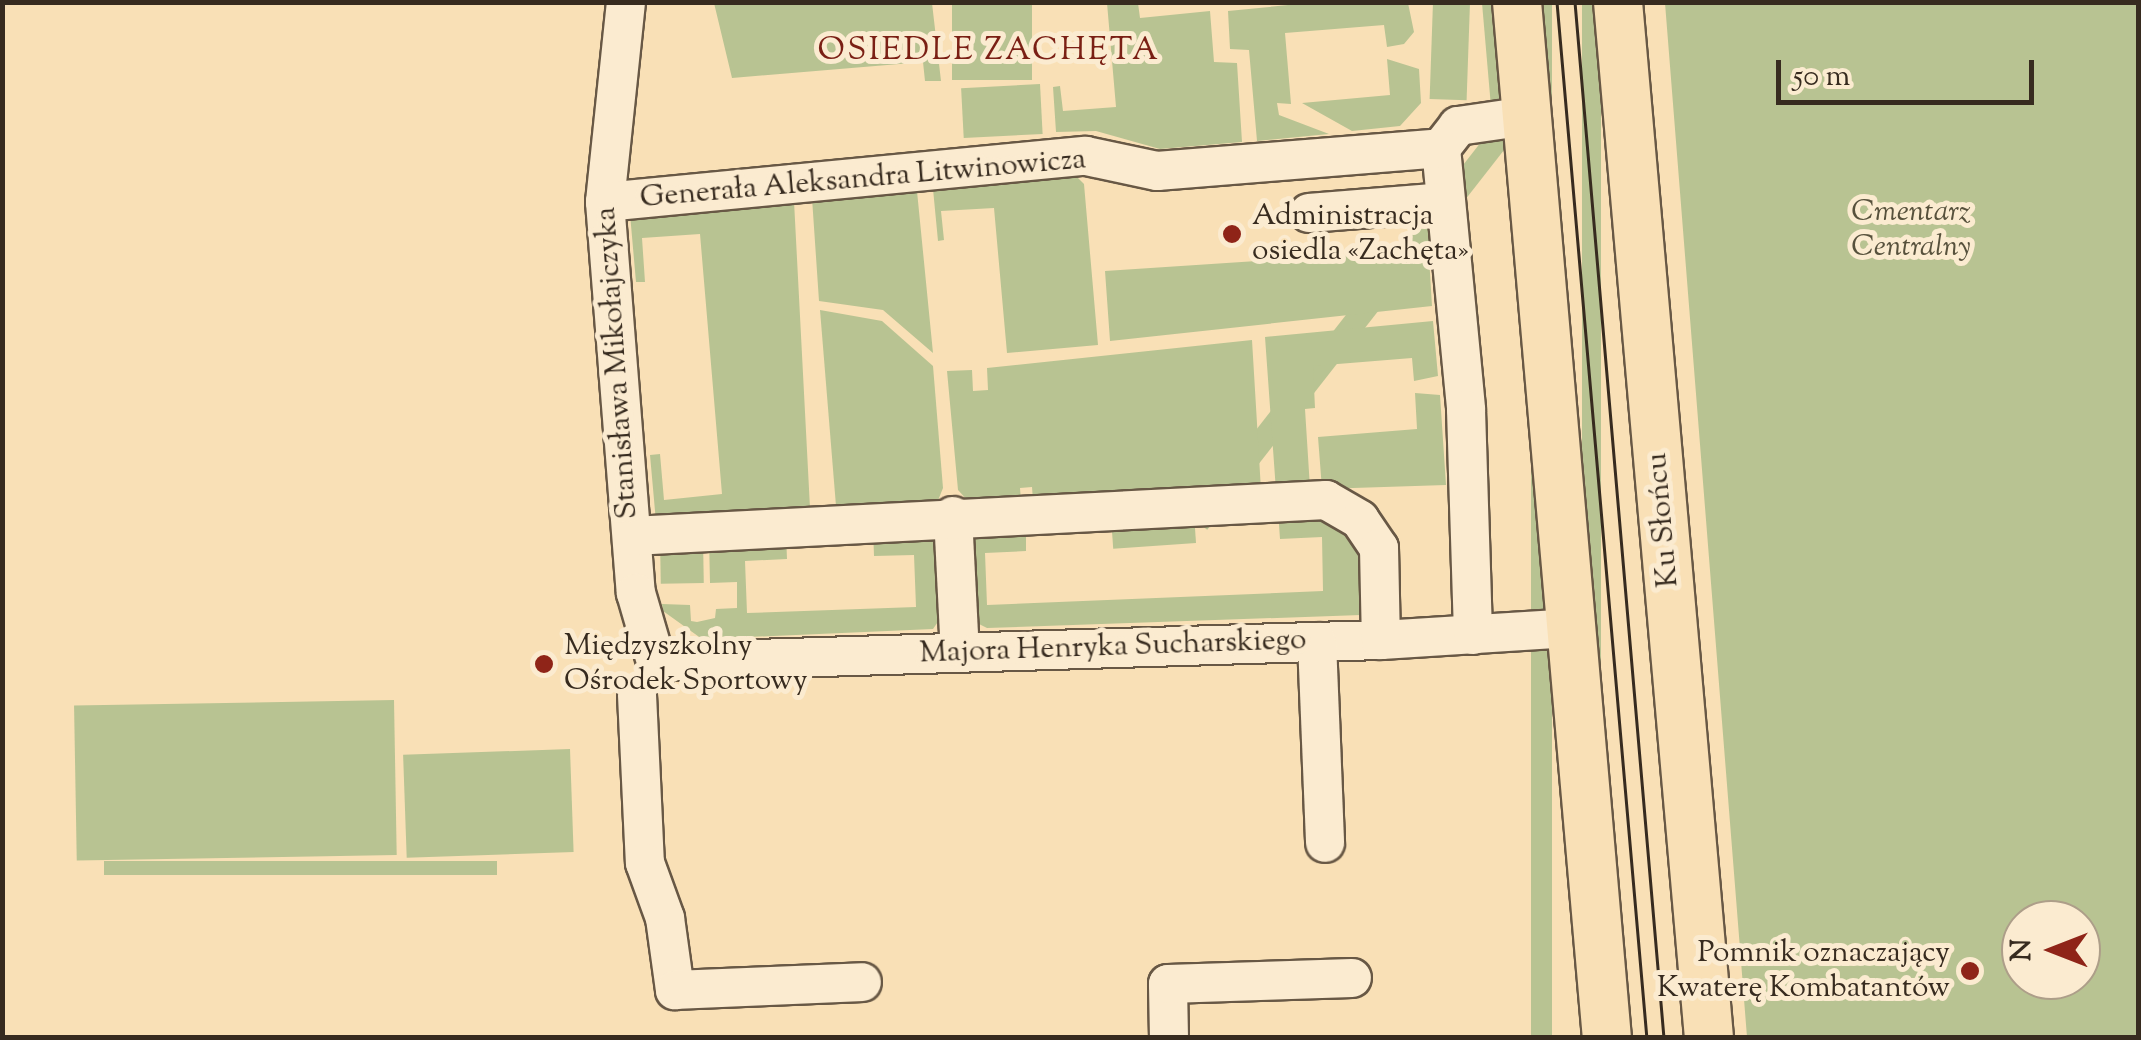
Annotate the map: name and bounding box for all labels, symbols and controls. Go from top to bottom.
district label: OSIEDLE ZACHĘTA [817,32,1161,70]
scale bar [1781,40,2038,102]
text: 50 m [1793,56,1850,99]
street label: Generała Aleksandra Litwinowicza [638,143,1088,217]
park label: Cmentarz Centralny [1851,195,1971,266]
place label: Administracja osiedla «Zachęta» [1252,199,1469,270]
street label: Stanisława Mikołajczyka [589,206,647,520]
marker: Administracja osiedla «Zachęta» [1221,223,1243,245]
street label: Ku Słońcu [1640,451,1688,589]
street label: Majora Henryka Sucharskiego [919,623,1307,673]
place label: Międzyszkolny Ośrodek Sportowy [564,629,808,700]
marker: Międzyszkolny Ośrodek Sportowy [533,653,555,675]
north arrow [2001,900,2101,1000]
place label: Pomnik oznaczający Kwaterę Kombatantów [1657,936,1950,1006]
text: N [2003,939,2043,961]
marker: Pomnik oznaczający Kwaterę Kombatantów [1959,960,1981,982]

